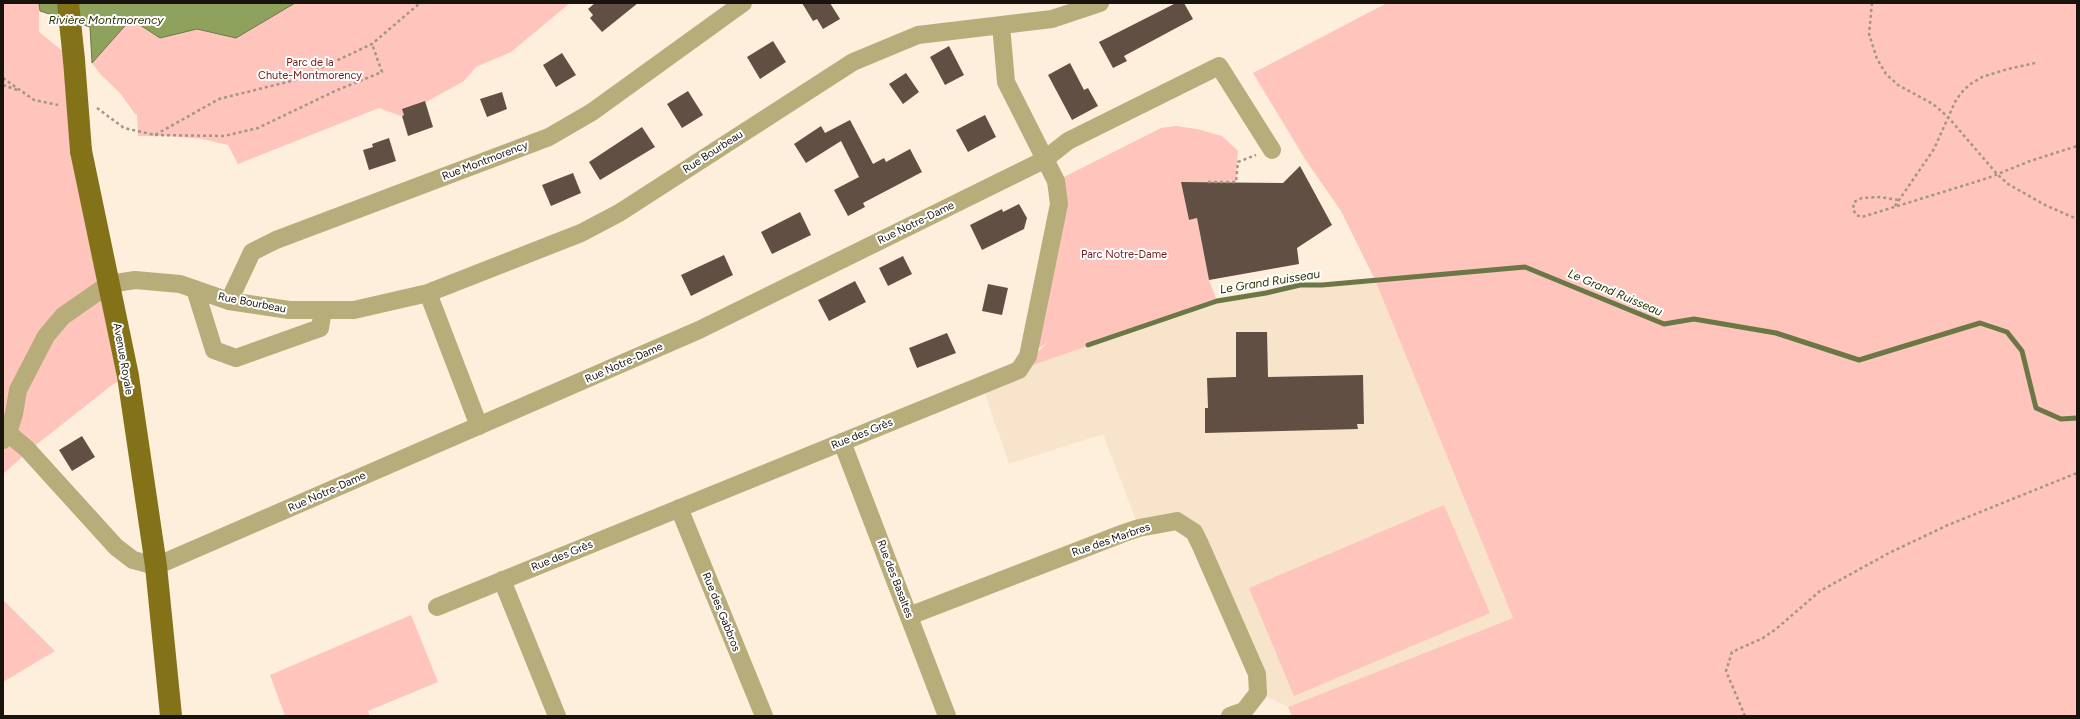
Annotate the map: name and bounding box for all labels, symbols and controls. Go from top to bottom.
water label: Rivière Montmorency [48,13,164,27]
park label: Parc de la Chute-Montmorency [258,56,362,82]
street label: Rue Bourbeau [681,128,745,176]
street label: Rue Montmorency [440,139,530,183]
street label: Rue Notre-Dame [876,199,956,247]
park label: Parc Notre-Dame [1081,248,1167,262]
water label: Le Grand Ruisseau [1219,267,1321,297]
water label: Le Grand Ruisseau [1566,267,1664,319]
street label: Rue Bourbeau [217,290,287,316]
street label: Avenue Royale [110,322,136,396]
street label: Rue Notre-Dame [583,340,665,386]
street label: Rue des Grès [829,416,895,452]
street label: Rue Notre-Dame [286,469,368,515]
street label: Rue des Marbres [1070,520,1152,560]
street label: Rue des Grès [529,538,595,574]
street label: Rue des Basaltes [874,538,916,620]
street label: Rue des Gabbros [699,571,743,653]

